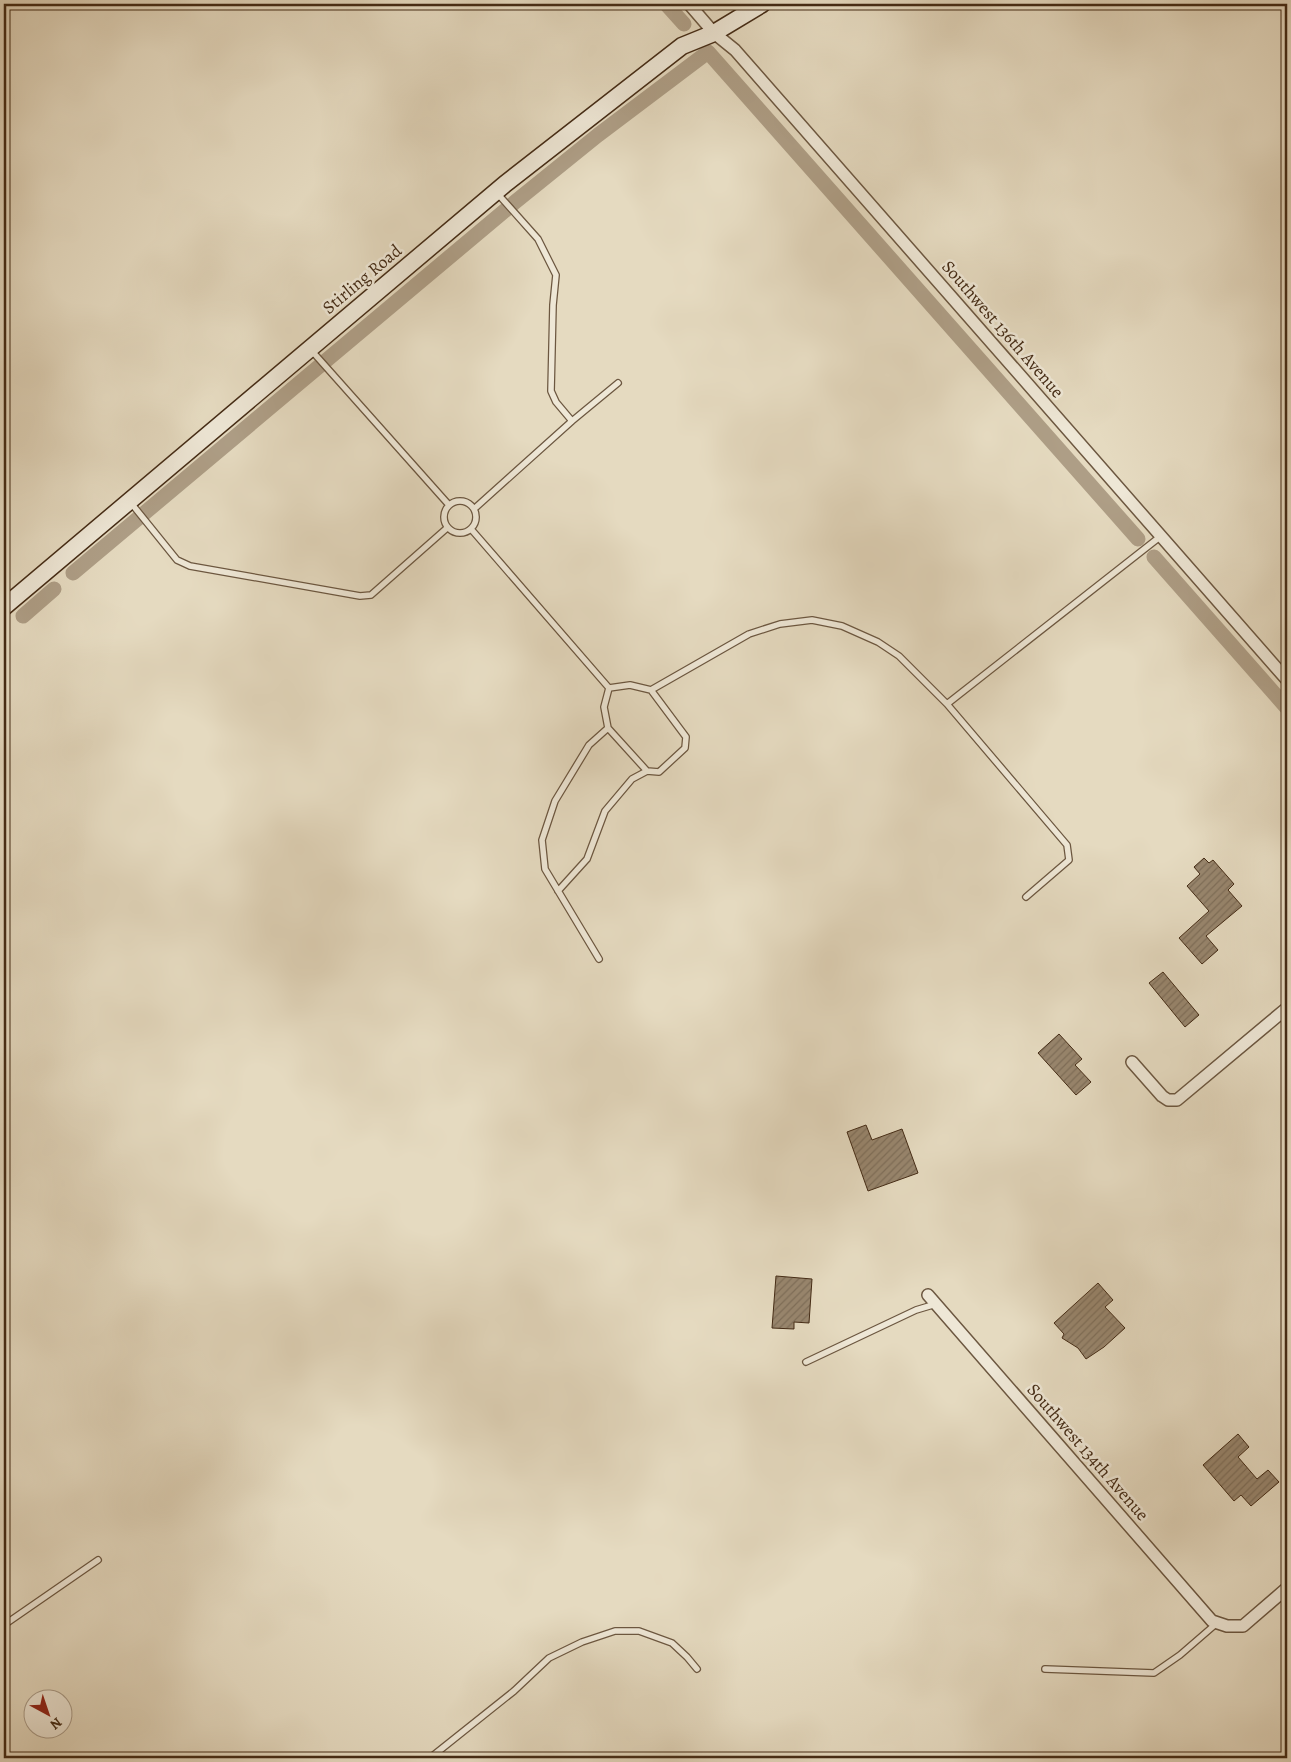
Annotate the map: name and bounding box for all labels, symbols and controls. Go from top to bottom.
street label: Stirling Road [317,238,407,319]
street label: Southwest 136th Avenue [937,255,1069,403]
street label: Southwest 134th Avenue [1022,1378,1154,1526]
north arrow [22,1690,72,1740]
text: N [46,1713,66,1734]

